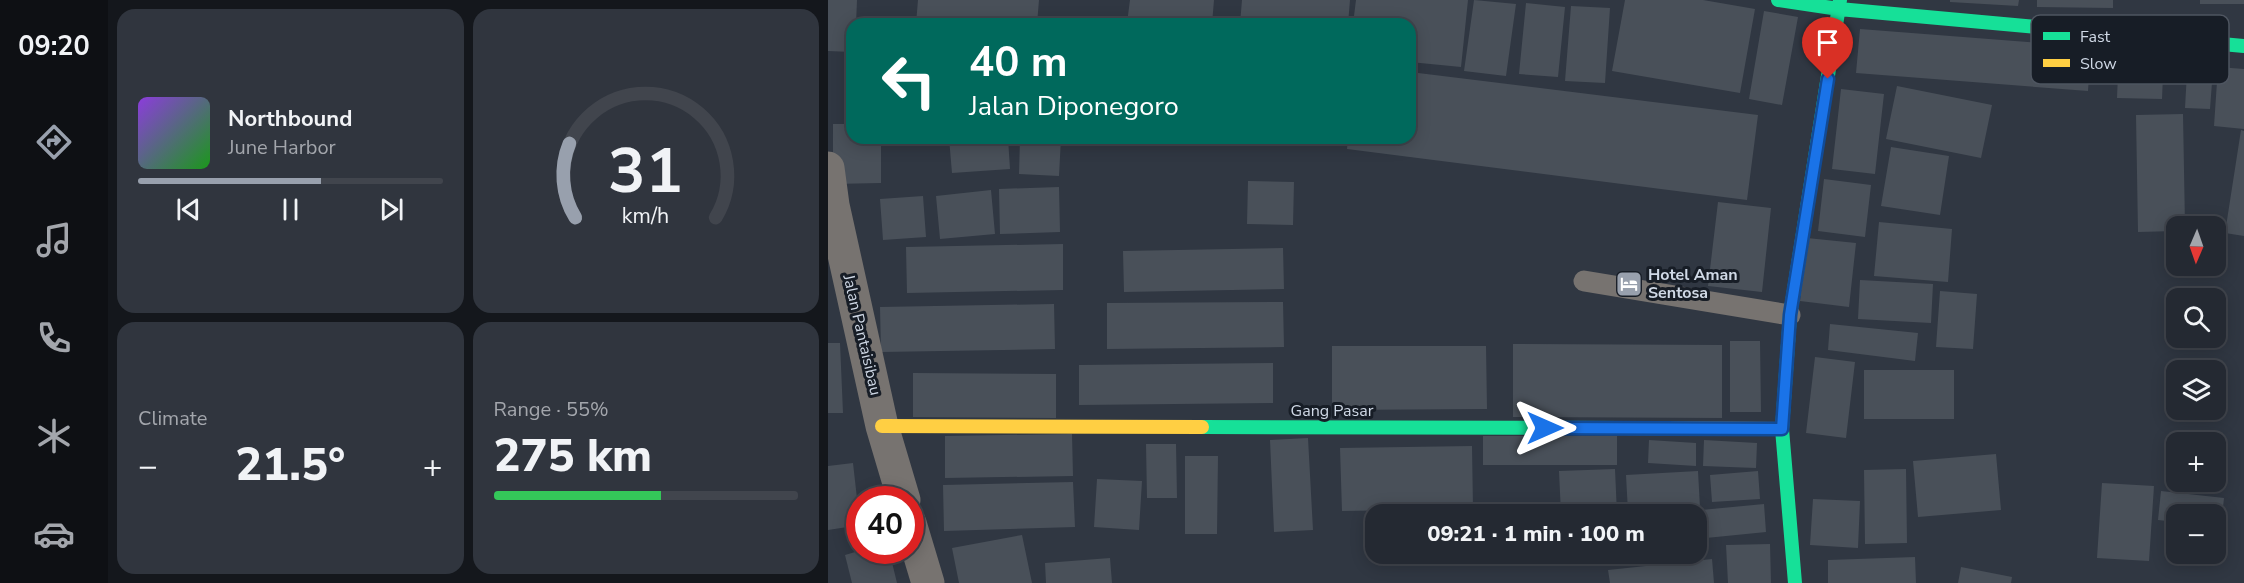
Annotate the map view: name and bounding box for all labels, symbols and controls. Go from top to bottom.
legend [2031,15,2229,84]
pin [1802,17,1853,79]
icon: arrive [1811,26,1844,59]
text: Fast [2080,26,2111,48]
text: 09:20 [18,28,90,65]
text: 40 m [969,34,1068,91]
icon: left [870,42,948,120]
text: Slow [2080,53,2117,75]
text: Jalan Diponegoro [969,88,1179,125]
text: Northbound [228,104,352,134]
icon: directions [33,121,75,163]
text: 31 [608,129,683,214]
text: June Harbor [228,134,336,161]
icon: previous [172,193,205,226]
icon: pause [274,193,307,226]
icon: next [375,193,408,226]
text: km/h [622,202,669,232]
north arrow [2166,216,2226,276]
map controls [2166,216,2226,564]
icon: music [33,219,75,261]
place label: Hotel Aman Sentosa [1648,264,1738,304]
hotel icon: Hotel Aman Sentosa [1614,269,1644,299]
street label: Jalan Pantaisibau [837,271,887,398]
button: search [2166,288,2226,348]
icon: phone [33,317,75,359]
button: layers [2166,360,2226,420]
text: Range · 55% [494,396,609,423]
position arrow [1513,396,1577,460]
street label: Gang Pasar [1291,400,1374,422]
text: Climate [138,405,207,432]
icon: climate [33,415,75,457]
text: 275 km [494,426,652,487]
button: + [2166,432,2226,492]
text: 21.5° [235,435,345,496]
text: − [138,444,158,489]
text: + [423,444,442,489]
speed limit sign: 40 [846,486,924,564]
button: − [2166,504,2226,564]
icon: car [33,513,75,555]
text: 09:21 · 1 min · 100 m [1427,519,1645,549]

